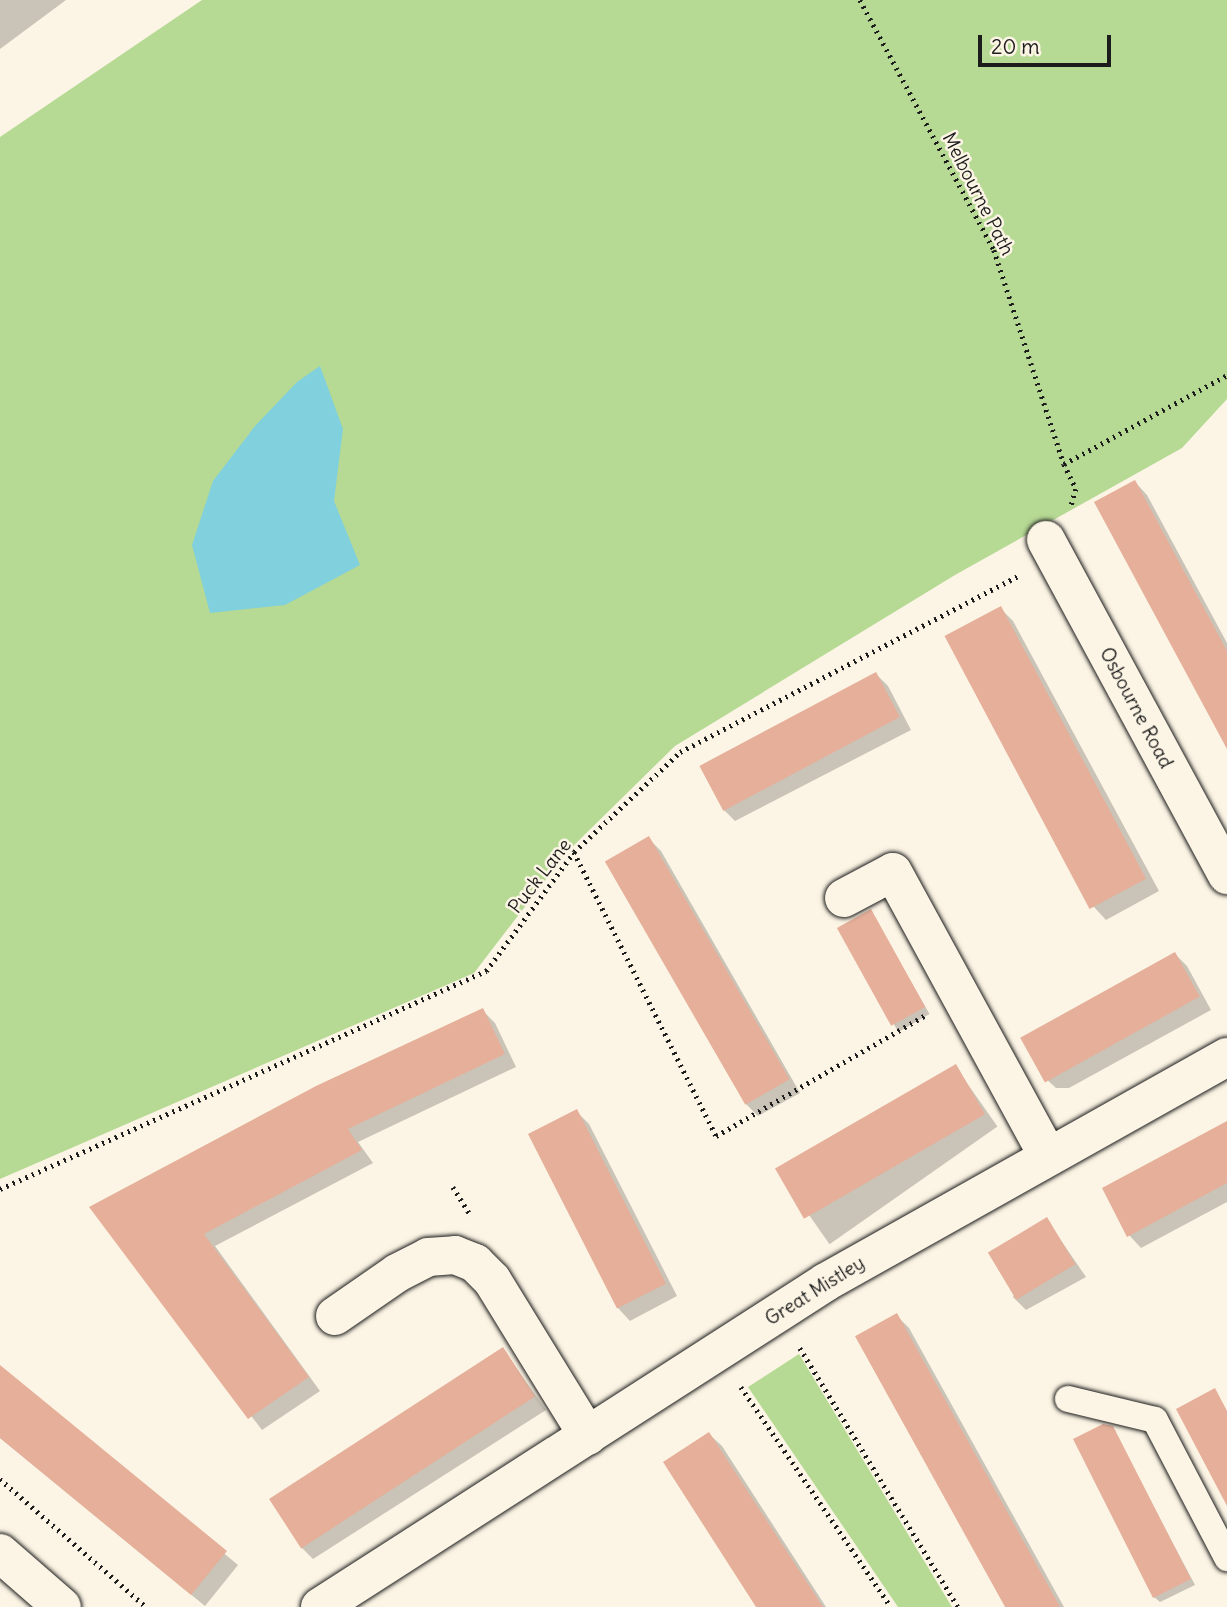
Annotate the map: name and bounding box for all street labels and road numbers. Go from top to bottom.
street label: Melbourne Path [937,129,1019,259]
street label: Osbourne Road [1095,644,1177,772]
street label: Puck Lane [504,834,576,918]
street label: Great Mistley [761,1251,869,1331]

